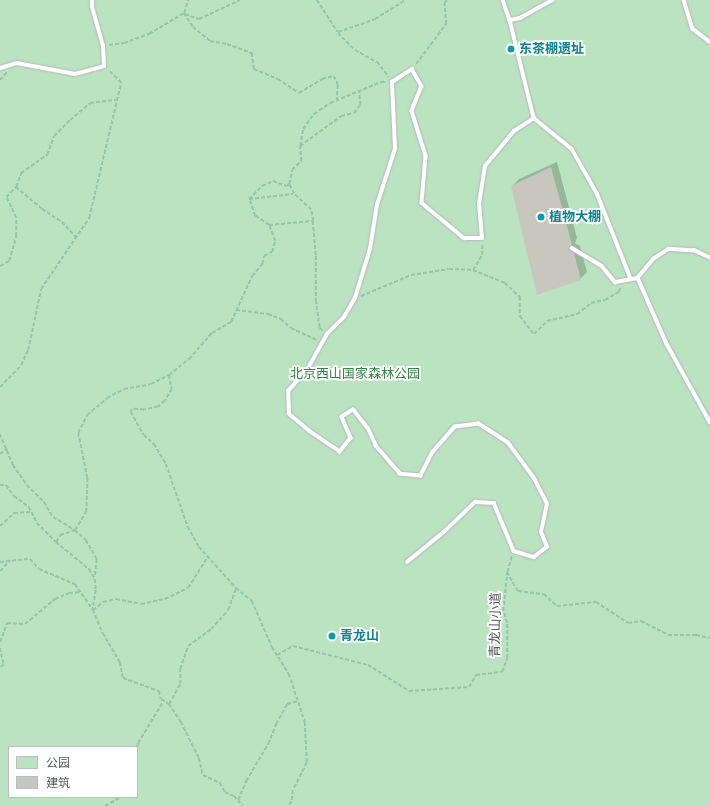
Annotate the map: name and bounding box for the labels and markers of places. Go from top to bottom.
place label: 东茶棚遗址 [519,41,584,57]
marker: 东茶棚遗址 [506,44,516,54]
place label: 植物大棚 [549,209,601,225]
marker: 植物大棚 [536,212,546,222]
place label: 青龙山 [340,628,379,644]
marker: 青龙山 [327,631,337,641]

